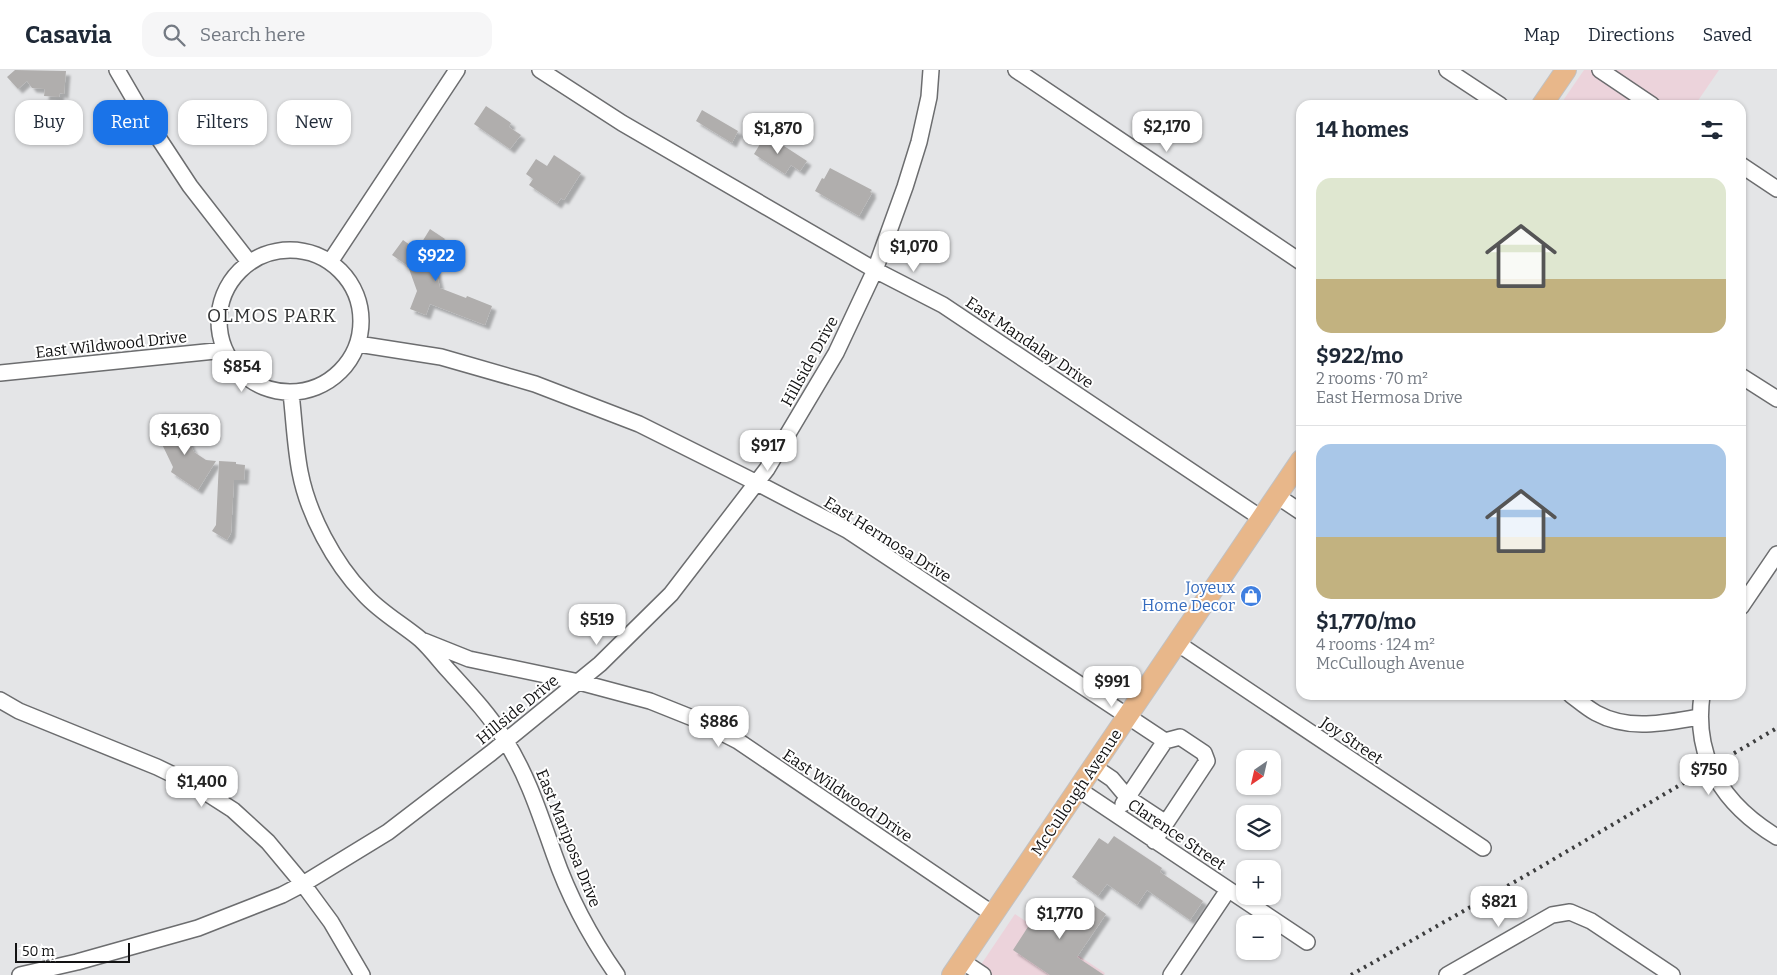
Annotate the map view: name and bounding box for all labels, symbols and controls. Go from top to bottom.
search box [142,12,492,57]
text: Casavia [25,21,112,49]
icon: search [160,21,188,49]
text: Search here [200,23,305,46]
text: Map [1524,24,1560,46]
text: Directions [1588,24,1675,46]
text: Saved [1703,24,1752,46]
chip: Buy [15,100,83,145]
chip: Rent [93,100,168,145]
chip: Filters [178,100,267,145]
chip: New [277,100,351,145]
pin: $2,170 [1126,111,1208,153]
pin: $1,870 [737,112,819,155]
icon: filters [1698,116,1726,144]
text: $2,170 [1143,117,1191,136]
text: 14 homes [1316,117,1409,143]
text: $1,870 [754,119,802,138]
icon: home [1476,211,1566,301]
pin: $1,070 [873,230,955,273]
text: $1,070 [890,237,938,256]
pin: $922 [406,240,466,282]
text: $922 [417,246,455,265]
street label: East Mandalay Drive [962,293,1097,392]
district label: OLMOS PARK [207,304,337,327]
street label: Hillside Drive [777,313,842,410]
street label: East Wildwood Drive [34,327,188,362]
text: $922/mo [1316,343,1403,369]
pin: $854 [212,350,272,393]
text: $854 [223,357,261,376]
text: 2 rooms · 70 m² [1316,369,1428,388]
text: East Hermosa Drive [1316,388,1463,407]
pin: $1,630 [144,414,226,456]
text: $1,630 [161,420,209,439]
pin: $917 [738,430,798,472]
text: $917 [751,436,785,455]
icon: home [1476,476,1566,566]
street label: East Hermosa Drive [821,493,955,586]
place label: Joyeux Home Decor [1142,578,1235,615]
shop icon: Joyeux Home Decor [1239,584,1263,608]
pin: $519 [567,604,627,646]
text: $1,770/mo [1316,609,1416,635]
text: $519 [580,610,614,629]
text: 4 rooms · 124 m² [1316,635,1435,654]
text: McCullough Avenue [1316,654,1464,673]
pin: $991 [1082,666,1142,708]
street label: Hillside Drive [472,671,562,748]
text: $991 [1094,672,1130,691]
pin: $886 [689,706,749,748]
text: $886 [700,712,738,731]
street label: Joy Street [1316,712,1387,768]
street label: McCullough Avenue [1027,725,1126,859]
street label: East Wildwood Drive [779,745,916,846]
north arrow [1236,750,1281,795]
map controls [1236,750,1281,960]
pin: $750 [1679,754,1739,796]
text: $750 [1691,760,1727,779]
pin: $1,400 [161,766,243,808]
street label: East Mariposa Drive [532,766,605,910]
text: $1,400 [177,772,227,791]
street label: Clarence Street [1124,795,1229,874]
button: layers [1236,805,1281,850]
button: + [1236,860,1281,905]
pin: $821 [1469,886,1529,928]
text: $821 [1481,892,1517,911]
pin: $1,770 [1019,898,1101,940]
text: $1,770 [1037,904,1083,923]
button: − [1236,915,1281,960]
scale bar [15,940,130,963]
text: 50 m [22,943,55,960]

